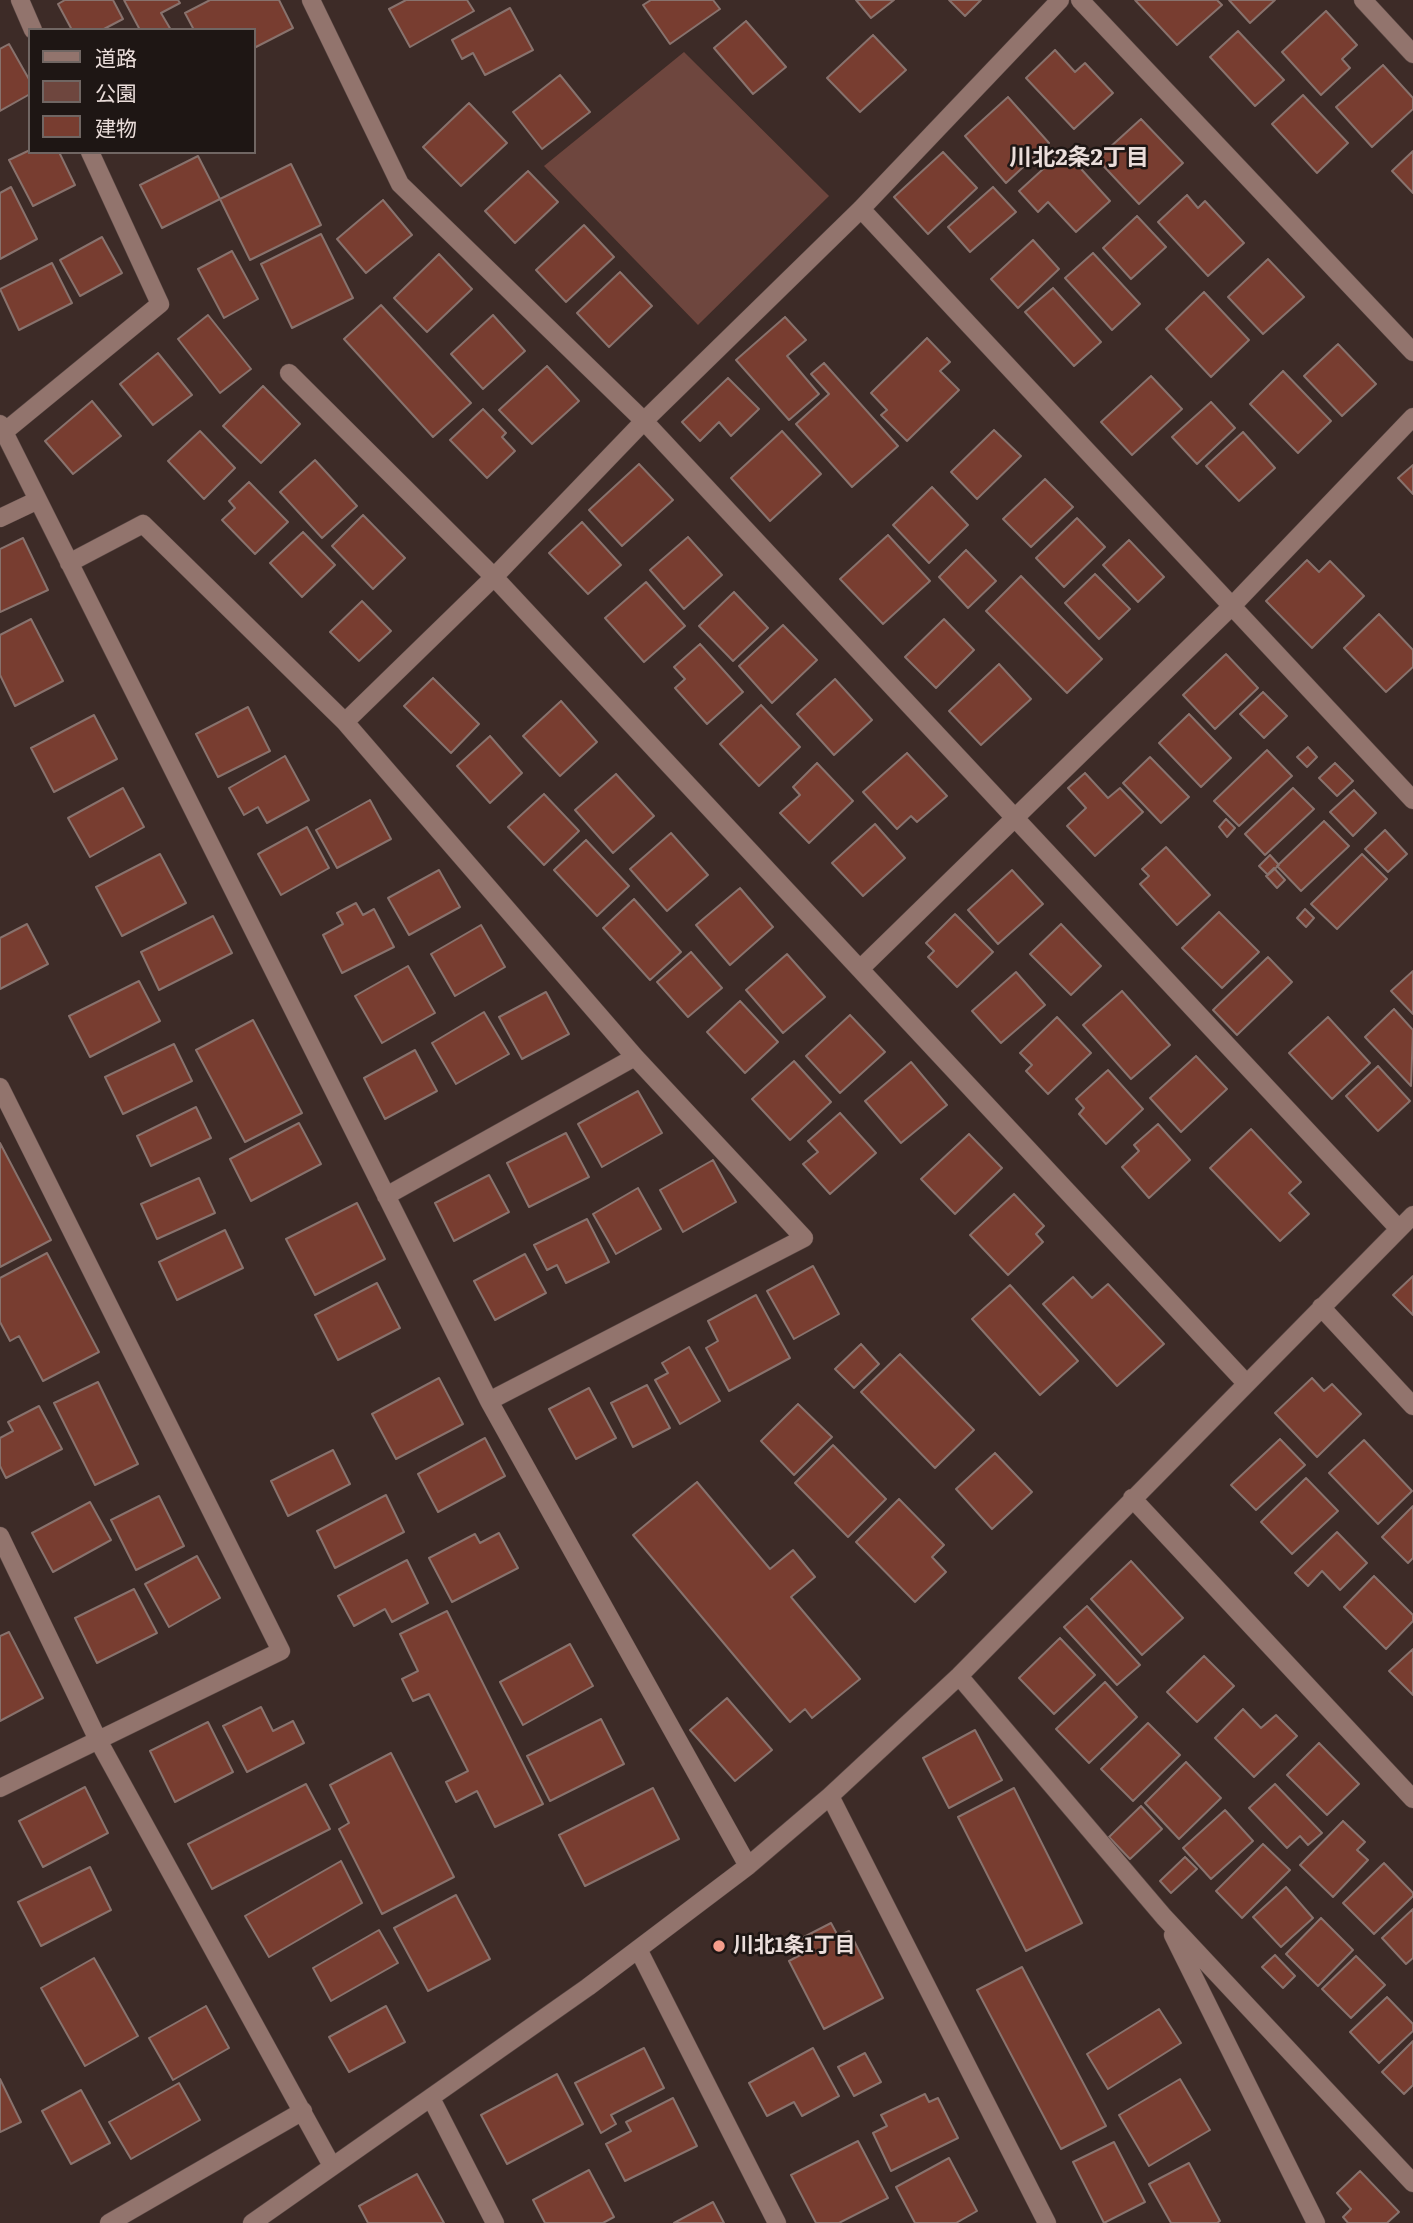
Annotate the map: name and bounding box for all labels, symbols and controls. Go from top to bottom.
legend [28,28,256,154]
text: 道路 [95,41,137,72]
text: 公園 [95,76,137,107]
text: 建物 [95,111,137,142]
district label: 川北2条2丁目 [1009,144,1149,172]
place label: 川北1条1丁目 [733,1933,855,1959]
marker: 川北1条1丁目 [711,1938,727,1954]

